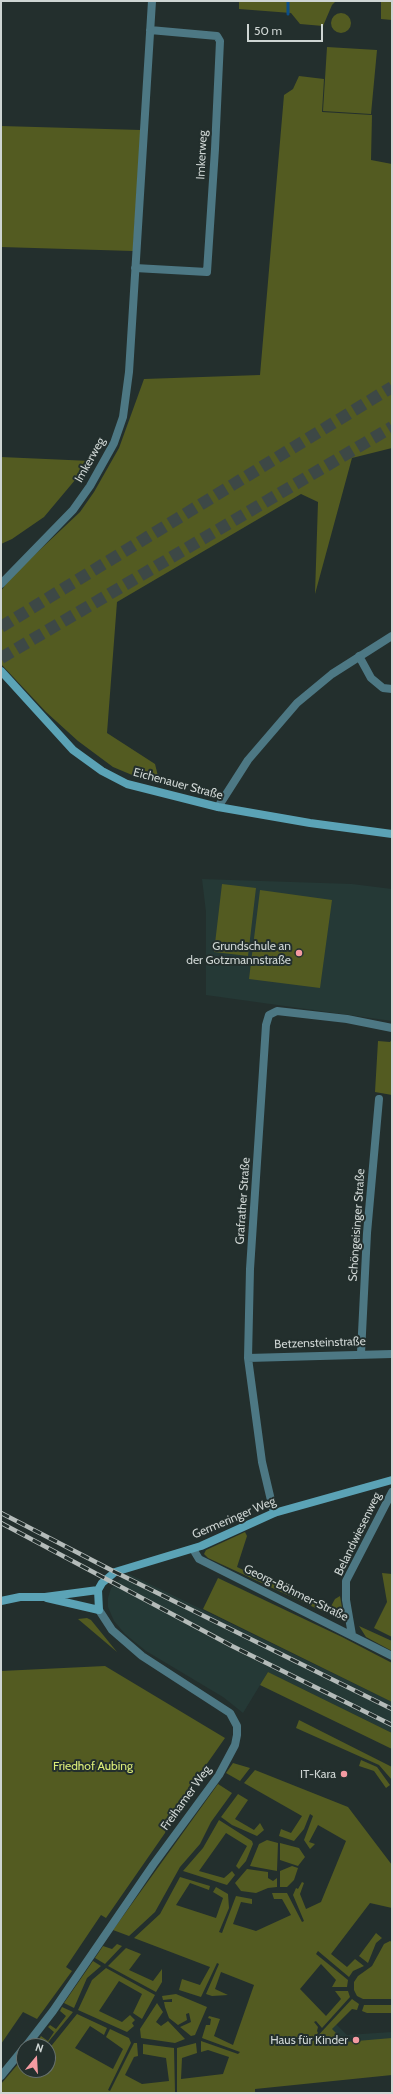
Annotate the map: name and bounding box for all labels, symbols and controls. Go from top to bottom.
scale bar [249,16,325,42]
text: 50 m [254,23,282,38]
street label: Imkerweg [194,130,210,180]
street label: Imkerweg [72,435,108,485]
street label: Eichenauer Straße [132,765,224,803]
place label: Grundschule an der Gotzmannstraße [186,939,291,967]
marker: Grundschule an der Gotzmannstraße [294,948,304,958]
street label: Grafrather Straße [233,1157,253,1245]
street label: Schöngeisinger Straße [346,1168,368,1282]
street label: Betzensteinstraße [274,1334,366,1352]
street label: Belandwiesenweg [332,1490,384,1578]
street label: Germeringer Weg [190,1494,278,1542]
street label: Georg-Böhmer-Straße [241,1561,351,1625]
park label: Friedhof Aubing [53,1759,133,1773]
street label: Freihamer Weg [158,1763,214,1833]
place label: IT-Kara [300,1767,336,1781]
marker: IT-Kara [339,1769,349,1779]
place label: Haus für Kinder [270,2033,348,2047]
marker: Haus für Kinder [351,2035,361,2045]
north arrow [16,2038,56,2078]
text: N [34,2040,45,2055]

